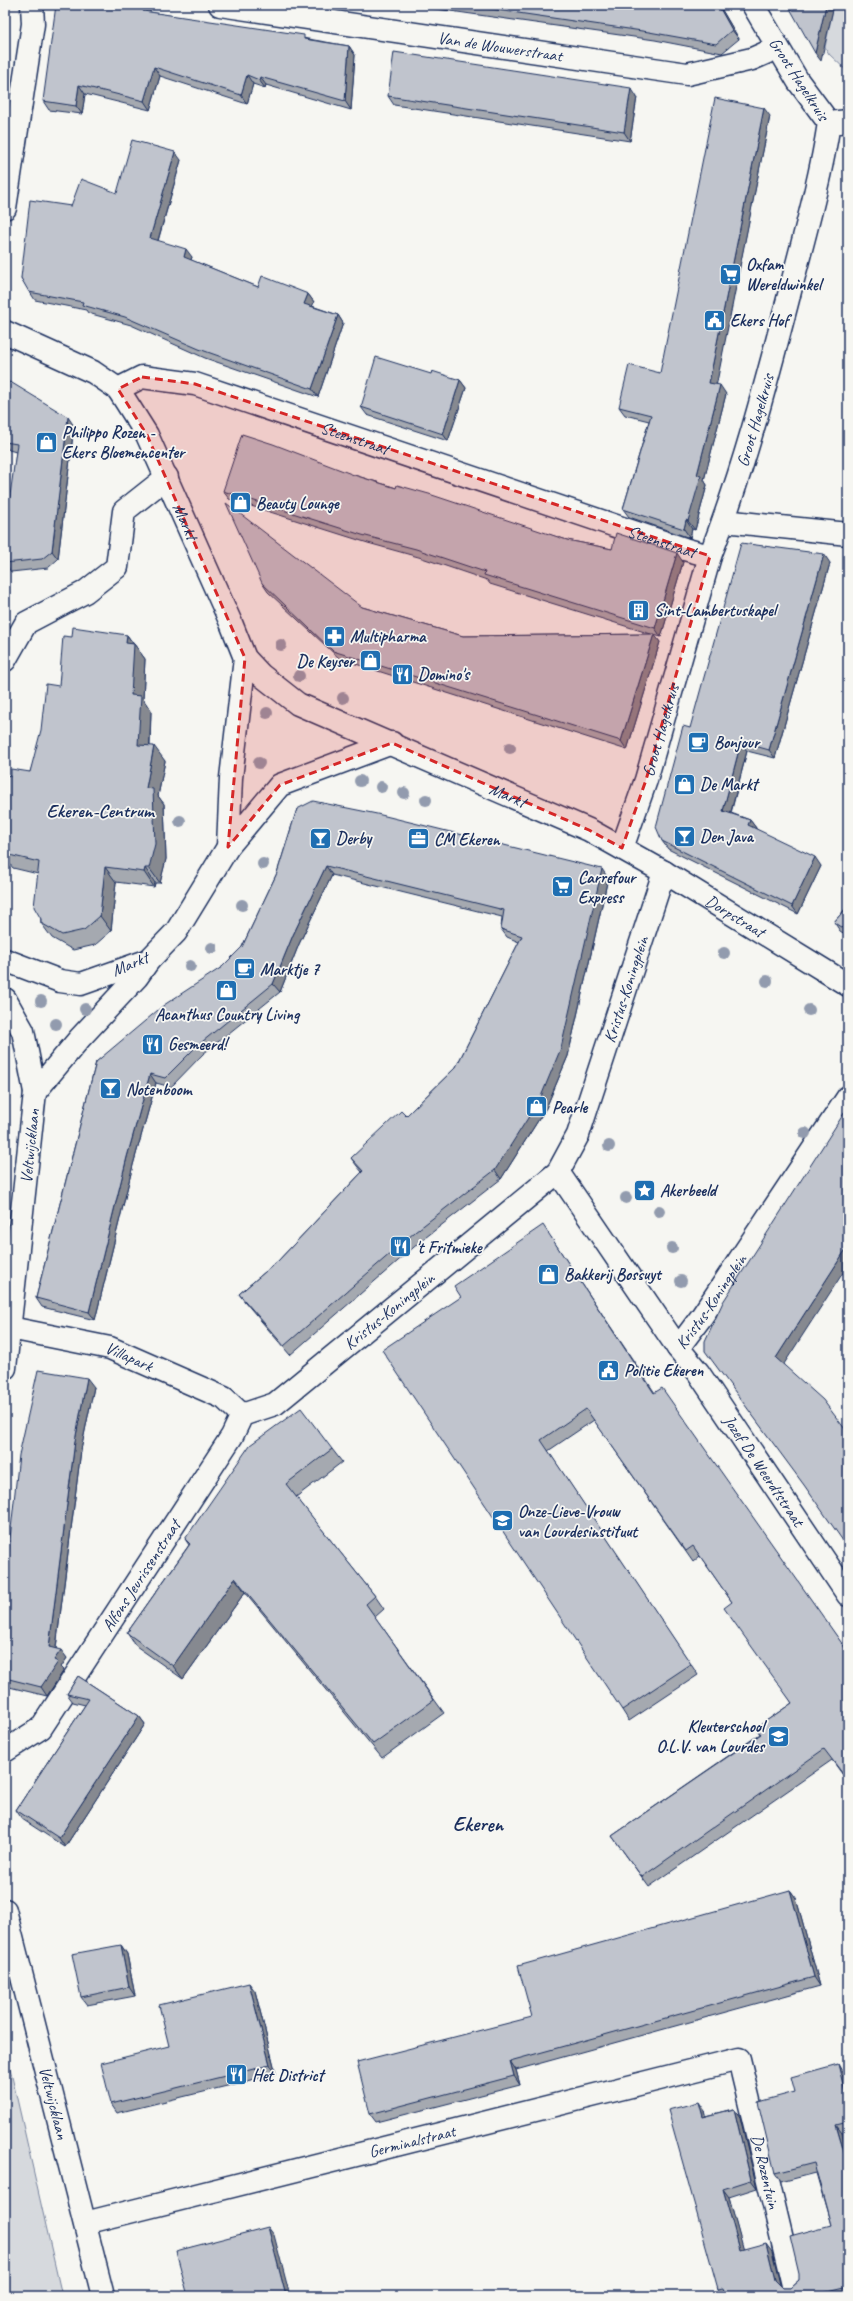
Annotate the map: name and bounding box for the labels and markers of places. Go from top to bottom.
place label: Oxfam Wereldwinkel [746,254,825,295]
supermarket icon: Oxfam Wereldwinkel [717,261,743,287]
public building icon: Ekers Hof [701,307,727,333]
place label: Ekers Hof [730,310,792,331]
place label: Philippo Rozen - Ekers Bloemencenter [62,422,186,463]
shop icon: Philippo Rozen - Ekers Bloemencenter [34,429,60,455]
shop icon: Beauty Lounge [228,490,254,516]
place label: Beauty Lounge [256,493,340,514]
building icon: Sint-Lambertuskapel [625,597,651,623]
place label: Sint-Lambertuskapel [654,600,779,621]
pharmacy icon: Multipharma [322,623,348,649]
place label: Multipharma [350,626,427,647]
shop icon: De Keyser [357,648,383,674]
place label: De Keyser [297,651,356,672]
restaurant icon: Domino's [390,661,416,687]
place label: Domino's [418,664,471,685]
cafe icon: Bonjour [686,729,712,755]
place label: Bonjour [714,732,761,753]
shop icon: De Markt [672,771,698,797]
place label: De Markt [700,774,760,795]
bar icon: Den Java [671,823,697,849]
bar icon: Derby [307,825,333,851]
office icon: CM Ekeren [405,826,431,852]
place label: Den Java [700,826,755,847]
place label: Derby [336,828,373,849]
place label: CM Ekeren [434,829,501,850]
place label: Carrefour Express [578,867,637,908]
supermarket icon: Carrefour Express [549,874,575,900]
cafe icon: Marktje 7 [231,956,257,982]
place label: Marktje 7 [260,959,321,980]
shop icon: Acanthus Country Living [214,977,240,1003]
place label: Acanthus Country Living [155,1004,301,1025]
restaurant icon: Gesmeerd! [139,1031,165,1057]
place label: Gesmeerd! [168,1034,230,1055]
bar icon: Notenboom [98,1076,124,1102]
place label: Notenboom [126,1079,193,1100]
shop icon: Pearle [524,1094,550,1120]
place label: Pearle [552,1097,588,1118]
place icon: Akerbeeld [632,1177,658,1203]
place label: Akerbeeld [660,1180,719,1201]
restaurant icon: 't Fritmieke [387,1234,413,1260]
place label: 't Fritmieke [416,1237,484,1258]
shop icon: Bakkerij Bossuyt [535,1261,561,1287]
place label: Bakkerij Bossuyt [564,1264,663,1285]
public building icon: Politie Ekeren [596,1357,622,1383]
place label: Politie Ekeren [624,1360,705,1381]
place label: Onze-Lieve-Vrouw van Lourdesinstituut [518,1501,639,1542]
school or university icon: Onze-Lieve-Vrouw van Lourdesinstituut [490,1508,516,1534]
place label: Kleuterschool O.L.V. van Lourdes [656,1716,768,1757]
school or university icon: Kleuterschool O.L.V. van Lourdes [766,1723,792,1749]
restaurant icon: Het District [224,2062,250,2088]
place label: Het District [252,2065,326,2086]

